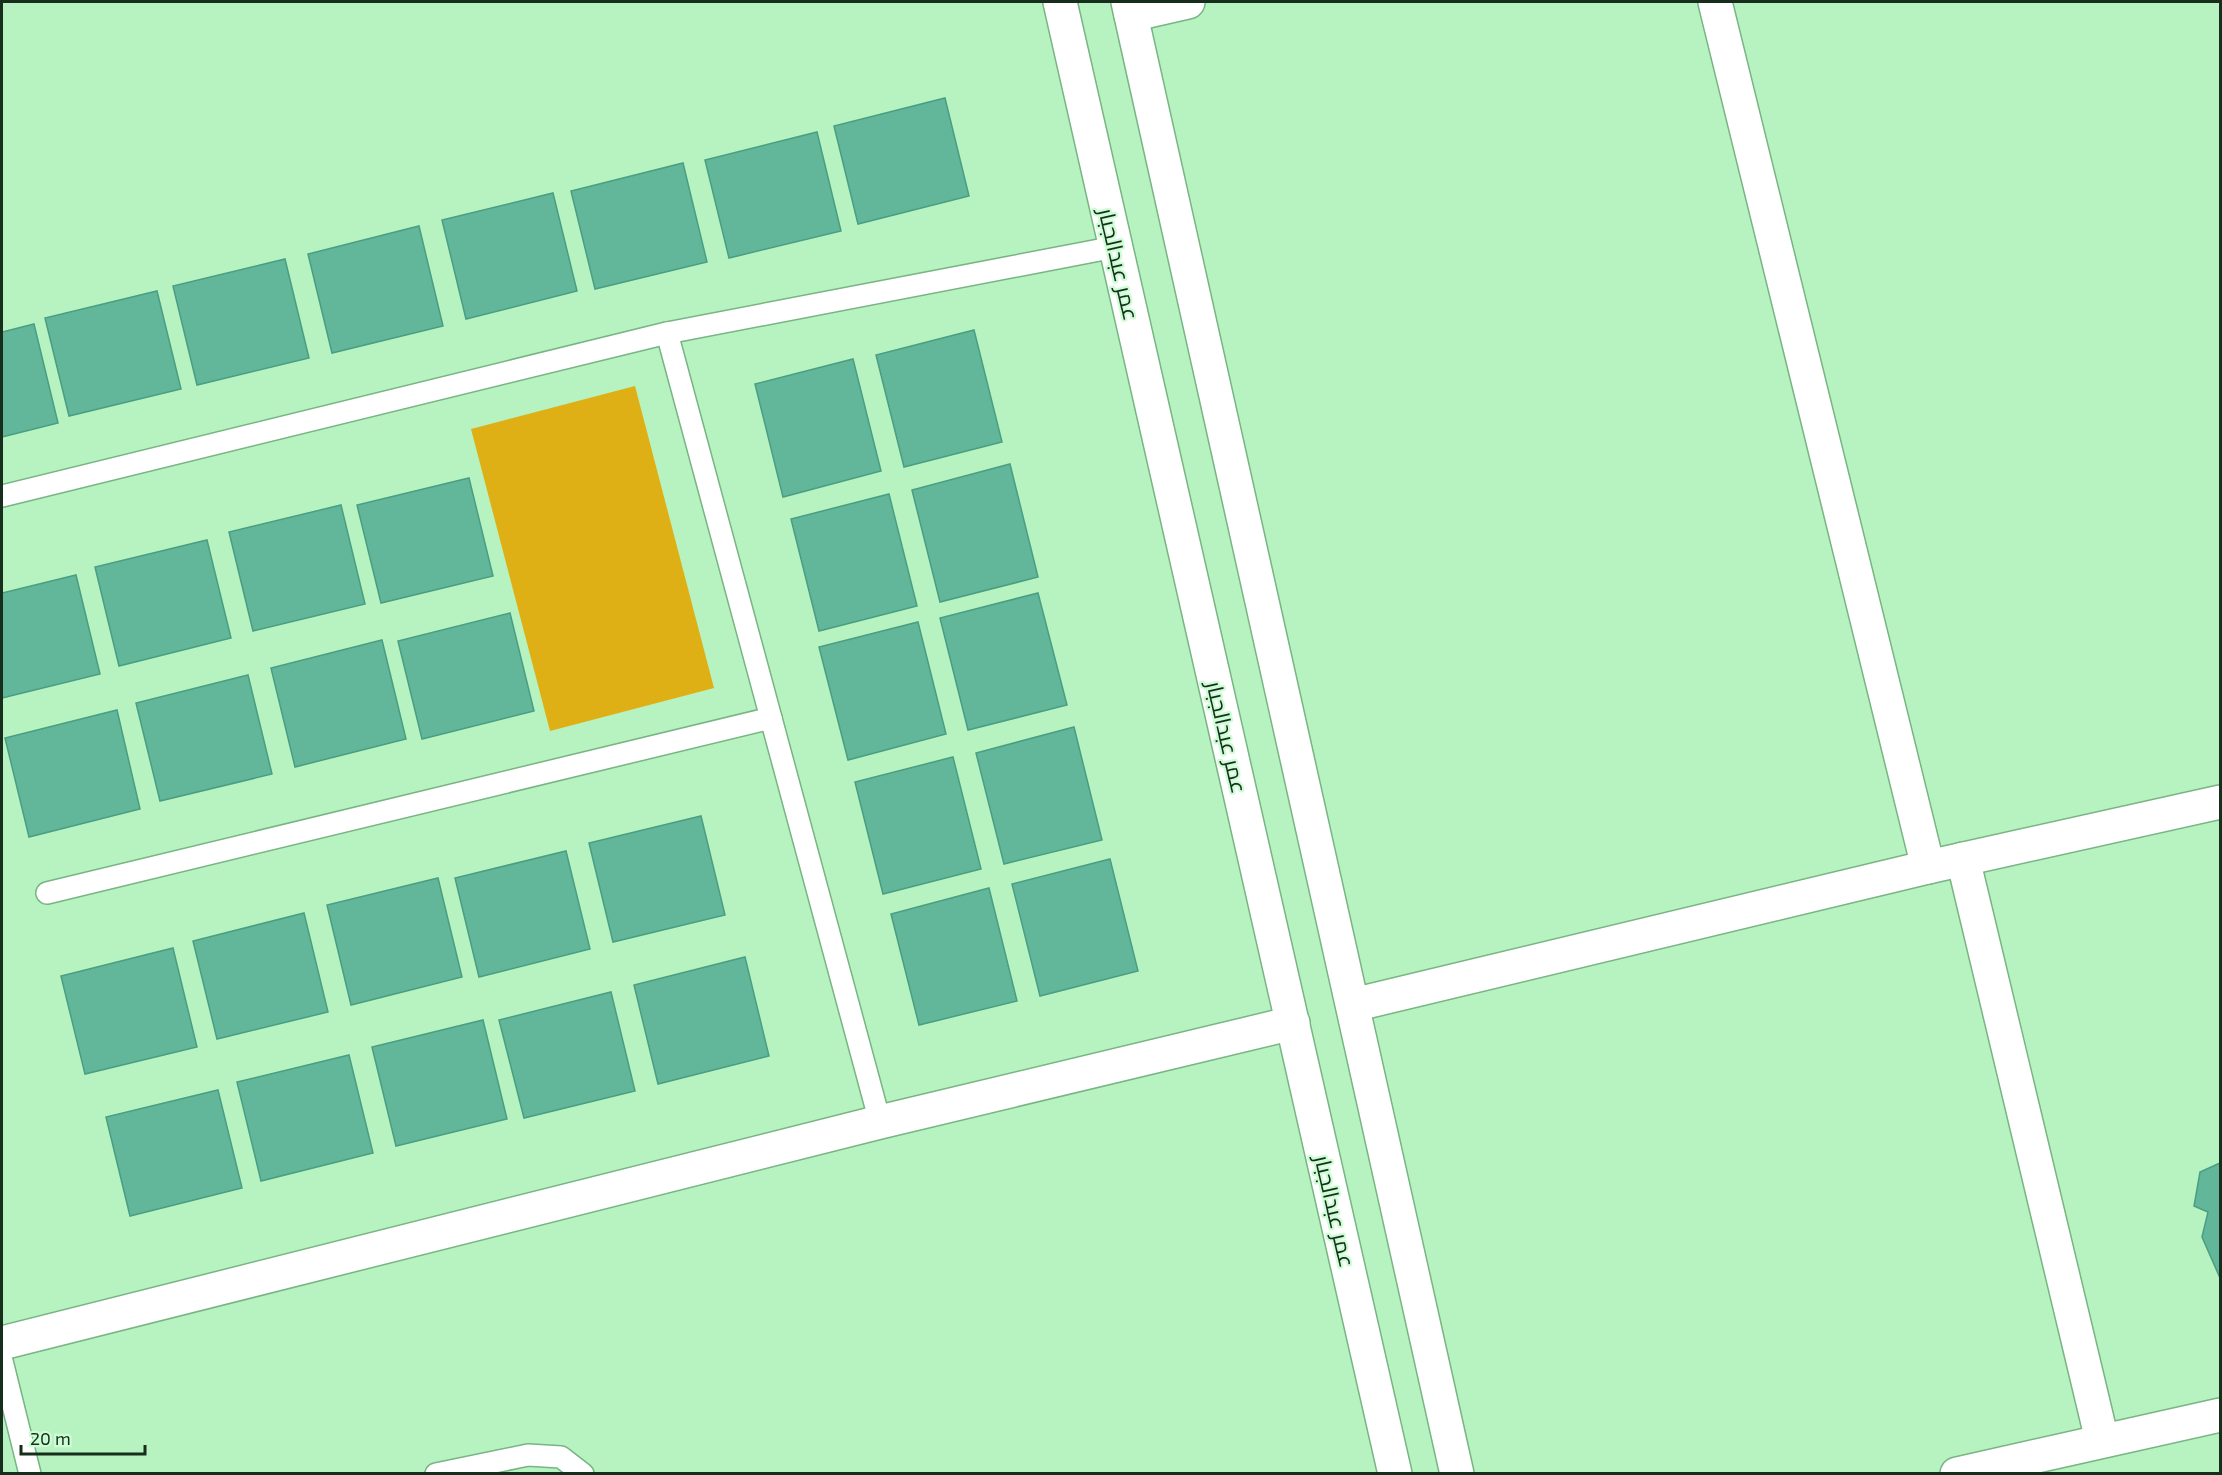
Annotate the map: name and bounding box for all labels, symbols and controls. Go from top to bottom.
street label: عمر عبدالجبار [1093,203,1146,323]
street label: عمر عبدالجبار [1201,676,1254,796]
street label: عمر عبدالجبار [1309,1150,1362,1270]
scale bar [21,1418,146,1456]
text: 20 m [30,1427,71,1449]

